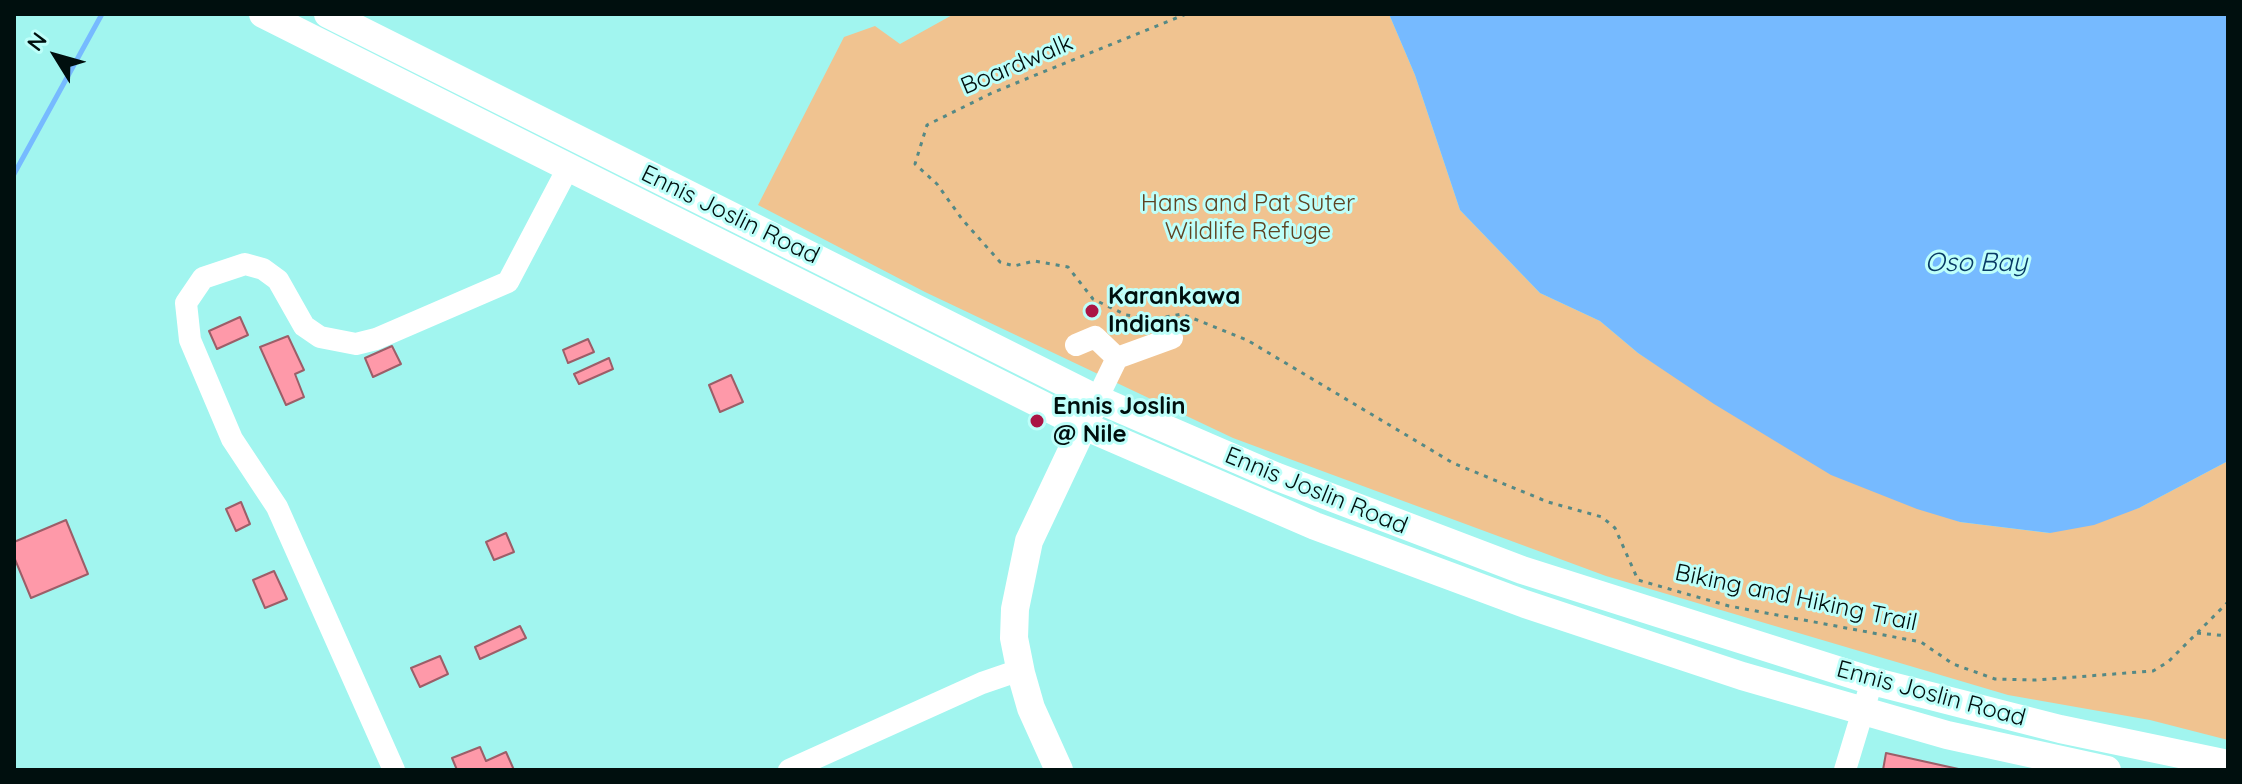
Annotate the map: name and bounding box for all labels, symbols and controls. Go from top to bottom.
north arrow [16,16,96,96]
text: N [21,27,53,56]
street label: Boardwalk [957,29,1077,101]
street label: Ennis Joslin Road [636,159,824,271]
park label: Hans and Pat Suter Wildlife Refuge [1141,190,1355,246]
water label: Oso Bay [1925,247,2027,279]
place label: Karankawa Indians [1108,283,1240,339]
marker: Karankawa Indians [1083,302,1101,320]
place label: Ennis Joslin @ Nile [1053,393,1186,449]
marker: Ennis Joslin @ Nile [1028,412,1046,430]
street label: Ennis Joslin Road [1220,441,1412,541]
street label: Biking and Hiking Trail [1672,558,1920,638]
street label: Ennis Joslin Road [1833,655,2029,733]

